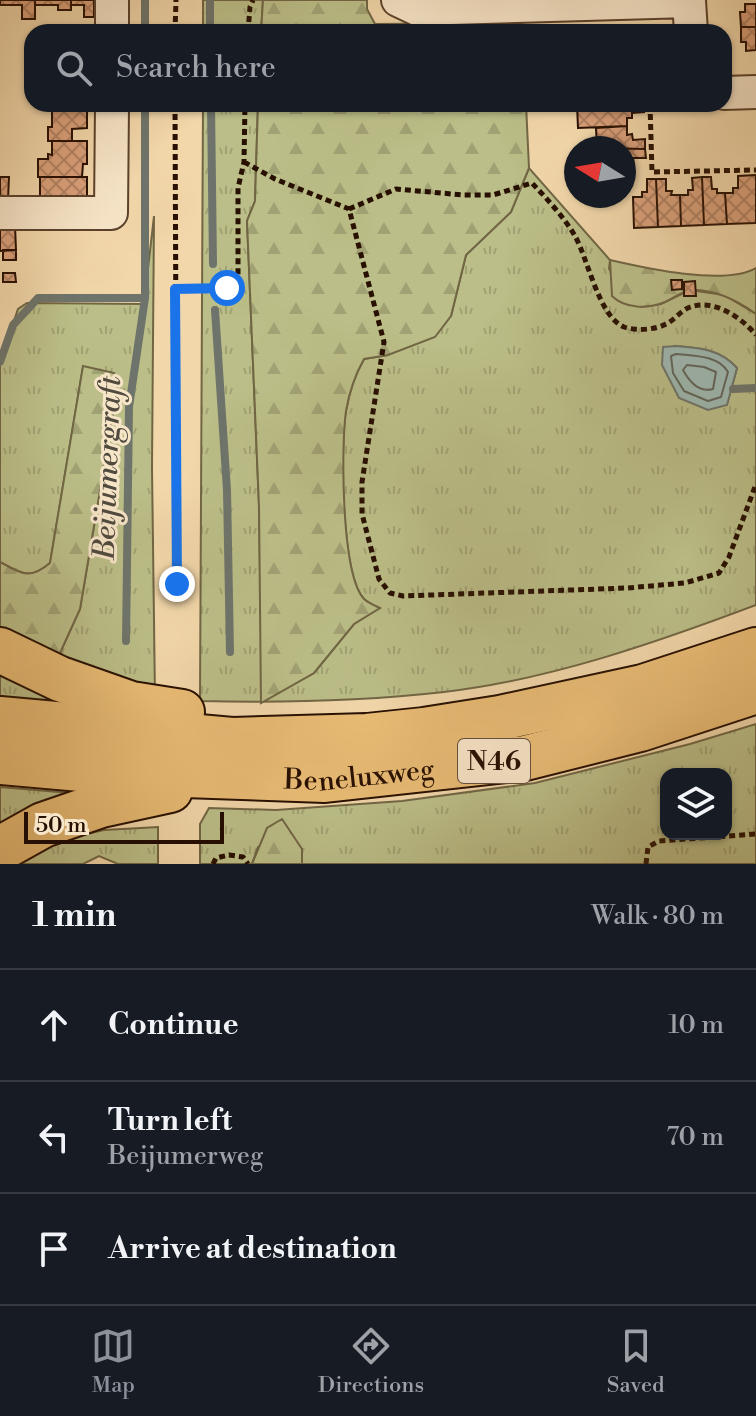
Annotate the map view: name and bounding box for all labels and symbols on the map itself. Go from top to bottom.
north arrow [564,136,636,208]
route start [209,270,245,306]
water label: Beijumergraft [86,374,130,562]
route end [159,566,195,602]
road number: N46 [458,739,530,783]
street label: Beneluxweg [282,752,437,800]
scale bar [24,808,224,844]

